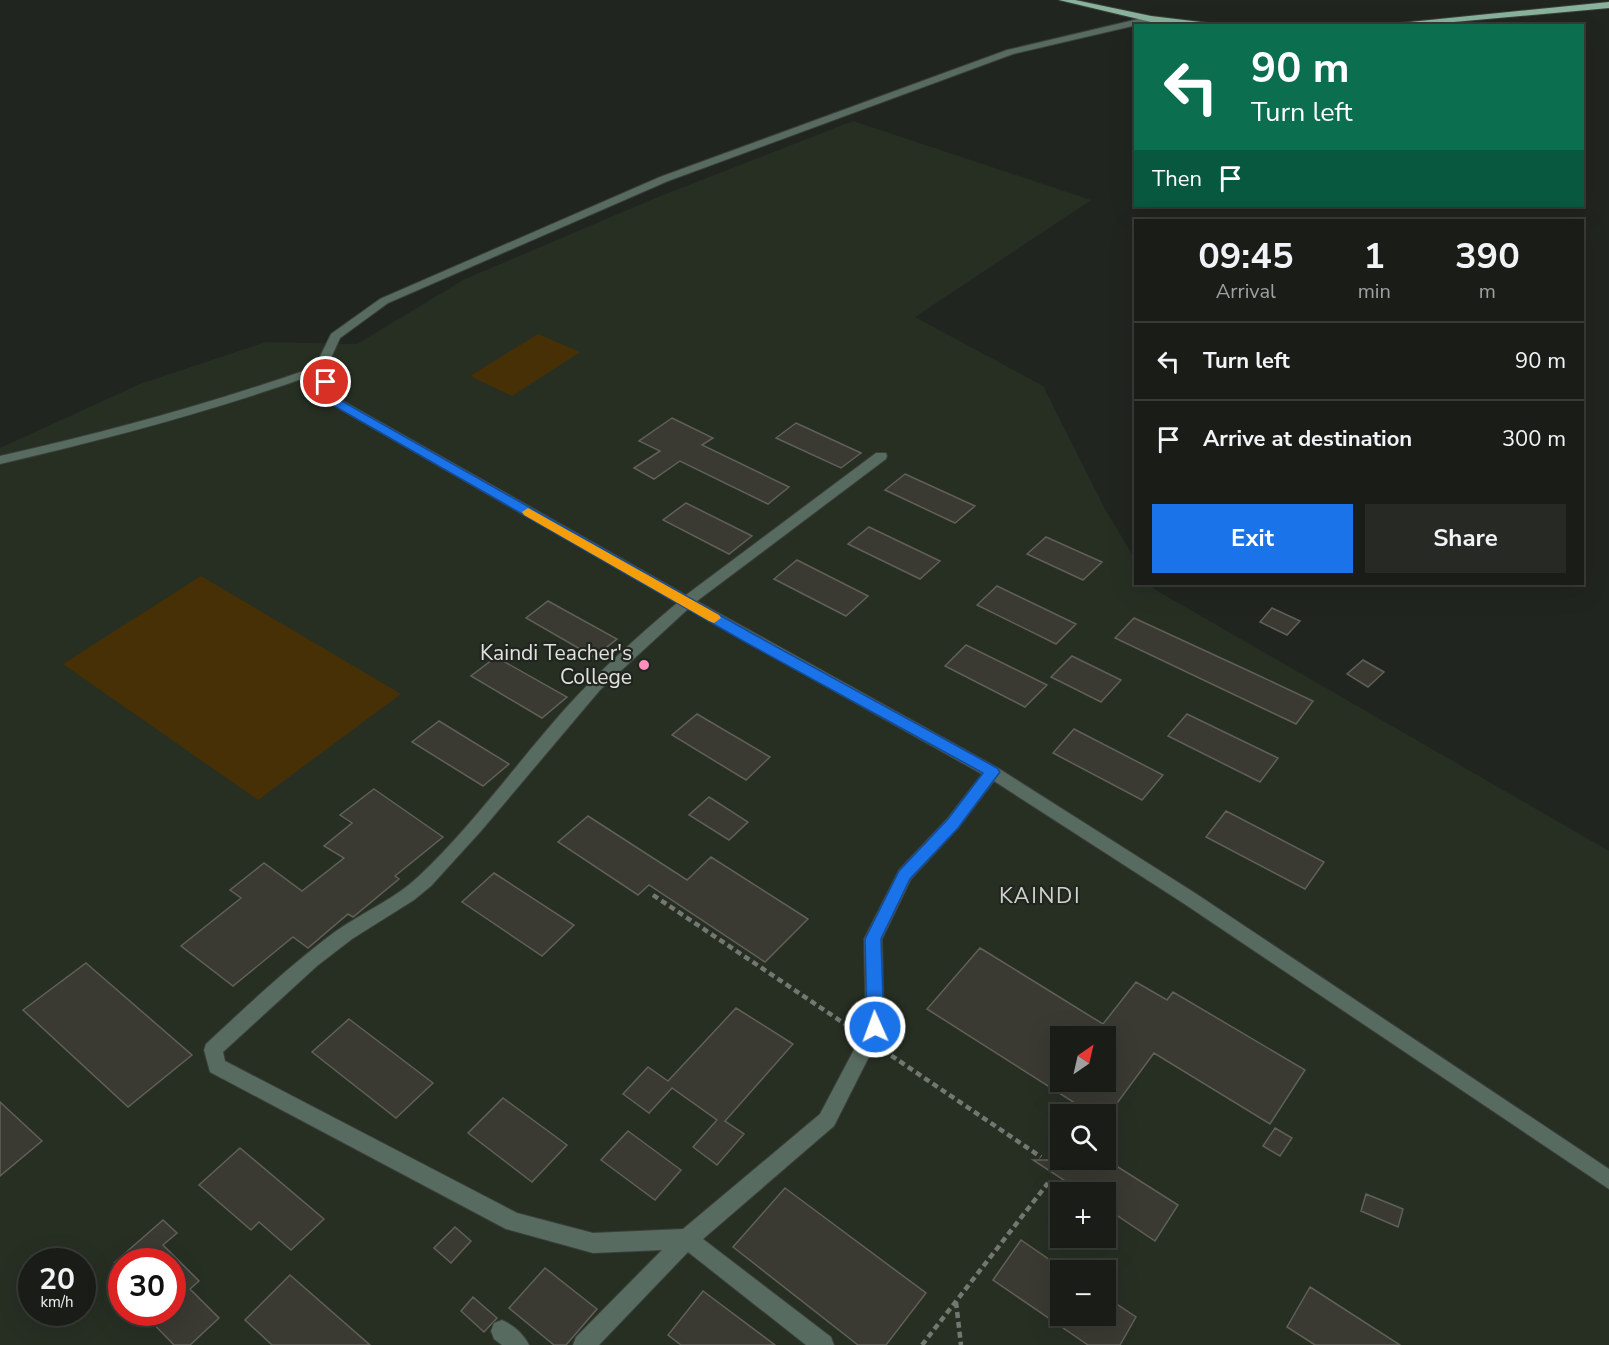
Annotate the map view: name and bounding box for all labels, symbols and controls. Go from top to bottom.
text: 90 m [1251,40,1350,97]
icon: left [1152,48,1230,126]
text: Turn left [1251,94,1352,131]
icon: arrive [1214,162,1247,195]
text: Then [1152,164,1202,194]
text: 09:45 [1198,232,1294,281]
text: 1 [1363,232,1385,281]
text: 390 [1455,232,1520,281]
text: Arrival [1216,278,1276,305]
text: min [1358,278,1391,305]
text: m [1479,278,1496,305]
icon: left [1152,345,1185,378]
text: Turn left [1203,346,1290,376]
text: 90 m [1515,346,1566,376]
pin [300,356,351,407]
icon: arrive [309,365,342,398]
icon: arrive [1152,423,1185,456]
text: Arrive at destination [1203,424,1412,454]
text: 300 m [1502,424,1566,454]
button: Exit [1152,504,1353,573]
button: Share [1365,504,1566,573]
place label: Kaindi Teacher's College [480,639,632,691]
marker: Kaindi Teacher's College [637,658,651,672]
district label: KAINDI [999,881,1081,911]
position arrow [843,995,907,1059]
north arrow [1050,1026,1116,1092]
map controls [1050,1026,1116,1326]
button: search [1050,1104,1116,1170]
button: + [1050,1182,1116,1248]
speed limit sign: 30 [108,1248,186,1326]
text: 20 [39,1259,75,1300]
button: − [1050,1260,1116,1326]
text: km/h [40,1292,74,1312]

